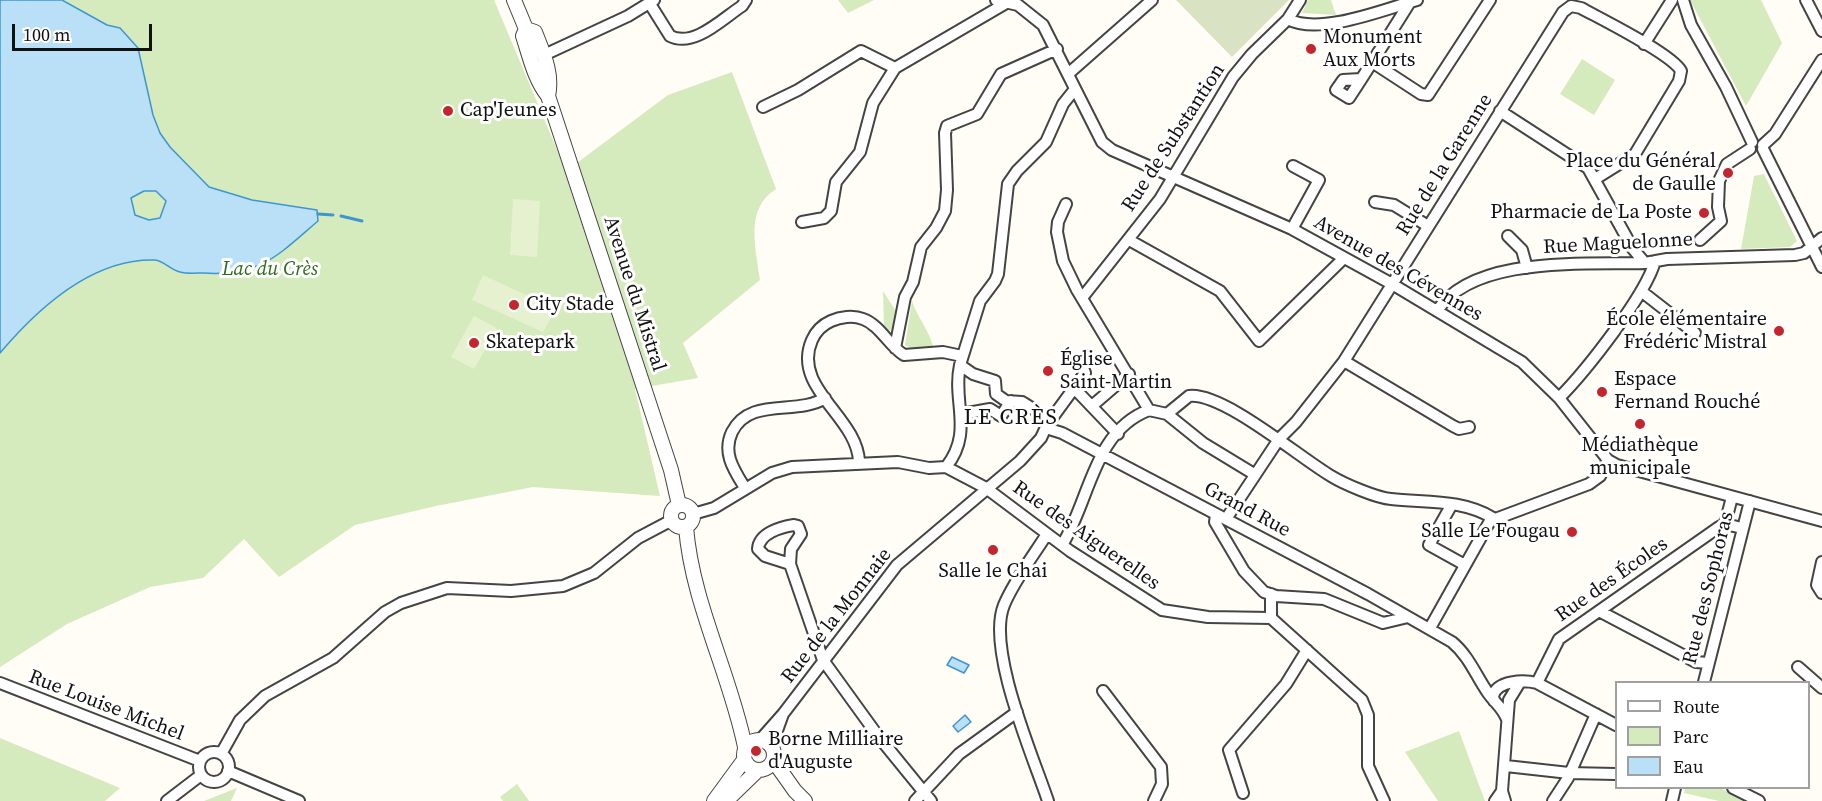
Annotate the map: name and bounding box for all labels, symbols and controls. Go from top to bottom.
scale bar [15,12,154,50]
text: 100 m [23,22,70,47]
place label: Monument Aux Morts [1323,26,1422,73]
marker: Monument Aux Morts [1304,42,1318,56]
street label: Rue de Substantion [1117,60,1231,216]
street label: Rue de la Garenne [1392,90,1498,240]
place label: Cap'Jeunes [460,99,557,123]
marker: Cap'Jeunes [441,104,455,118]
place label: Place du Général de Gaulle [1566,150,1716,197]
marker: Place du Général de Gaulle [1721,166,1735,180]
place label: Pharmacie de La Poste [1490,201,1692,225]
marker: Pharmacie de La Poste [1697,206,1711,220]
street label: Avenue des Cévennes [1309,211,1487,327]
street label: Avenue du Mistral [598,214,670,374]
street label: Rue Maguelonne [1543,228,1693,260]
park label: Lac du Crès [222,258,318,282]
place label: City Stade [526,293,614,317]
marker: City Stade [507,298,521,312]
place label: École élémentaire Frédéric Mistral [1606,308,1767,355]
marker: École élémentaire Frédéric Mistral [1772,324,1786,338]
place label: Skatepark [486,331,575,355]
marker: Skatepark [467,336,481,350]
place label: Église Saint-Martin [1060,348,1172,395]
marker: Église Saint-Martin [1041,364,1055,378]
place label: Espace Fernand Rouché [1614,368,1761,415]
marker: Espace Fernand Rouché [1595,385,1609,399]
district label: LE CRÈS [964,405,1058,431]
marker: Médiathèque municipale [1633,417,1647,431]
place label: Médiathèque municipale [1582,434,1698,481]
street label: Rue des Aiguerelles [1008,476,1164,596]
street label: Grand Rue [1200,477,1294,543]
street label: Rue des Sophoras [1678,509,1740,667]
place label: Salle Le Fougau [1421,520,1560,544]
marker: Salle Le Fougau [1565,525,1579,539]
street label: Rue des Écoles [1551,532,1673,628]
marker: Salle le Chai [986,543,1000,557]
street label: Rue de la Monnaie [777,544,897,688]
place label: Salle le Chai [939,560,1047,584]
street label: Rue Louise Michel [25,665,187,747]
legend [1615,681,1810,789]
text: Route [1673,694,1720,719]
text: Parc [1673,724,1709,749]
place label: Borne Milliaire d'Auguste [768,728,903,775]
marker: Borne Milliaire d'Auguste [749,744,763,758]
text: Eau [1673,754,1704,779]

